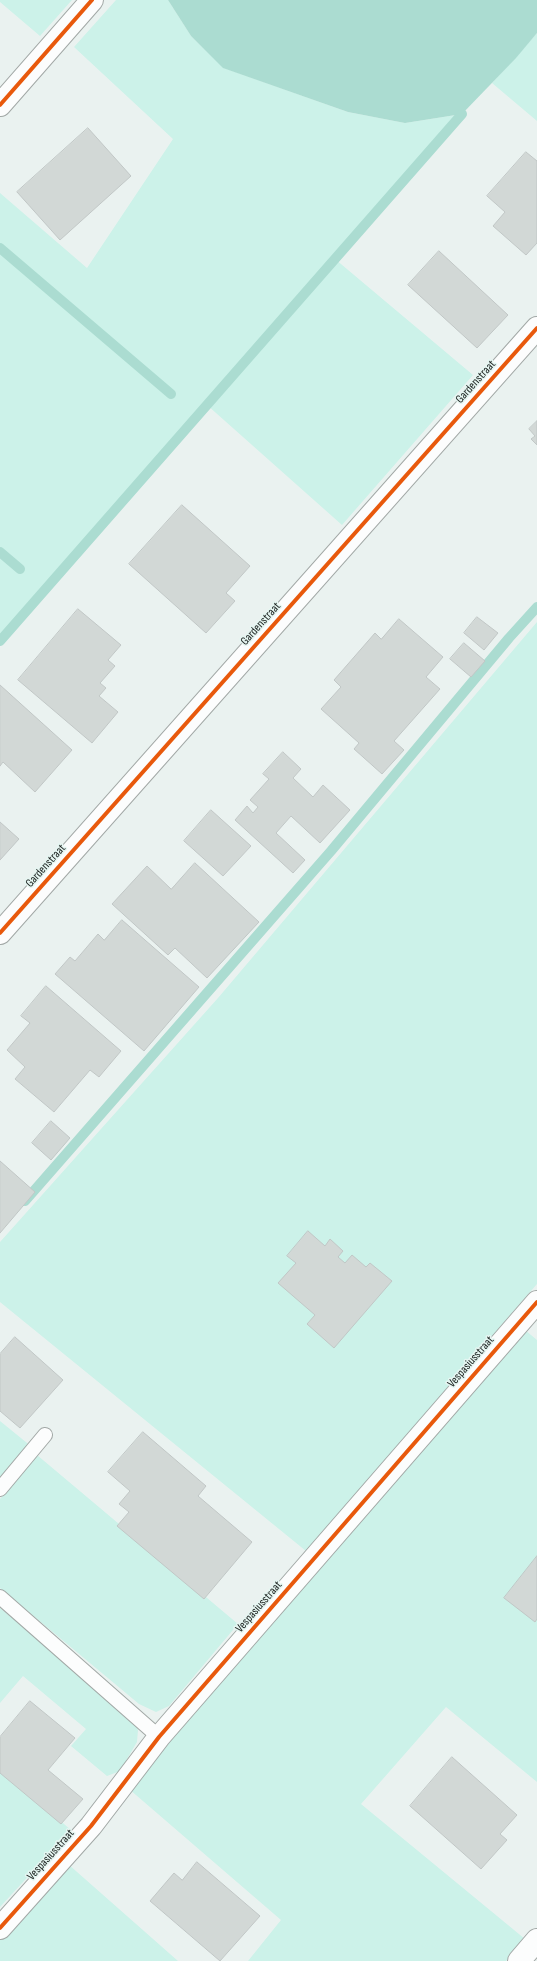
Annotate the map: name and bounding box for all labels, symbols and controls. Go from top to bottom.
street label: Gardenstraat [453,358,499,406]
street label: Gardenstraat [238,600,284,648]
street label: Gardenstraat [23,842,69,890]
street label: Vespasiusstraat [445,1333,497,1391]
street label: Vespasiusstraat [233,1578,285,1636]
street label: Vespasiusstraat [24,1827,78,1883]

